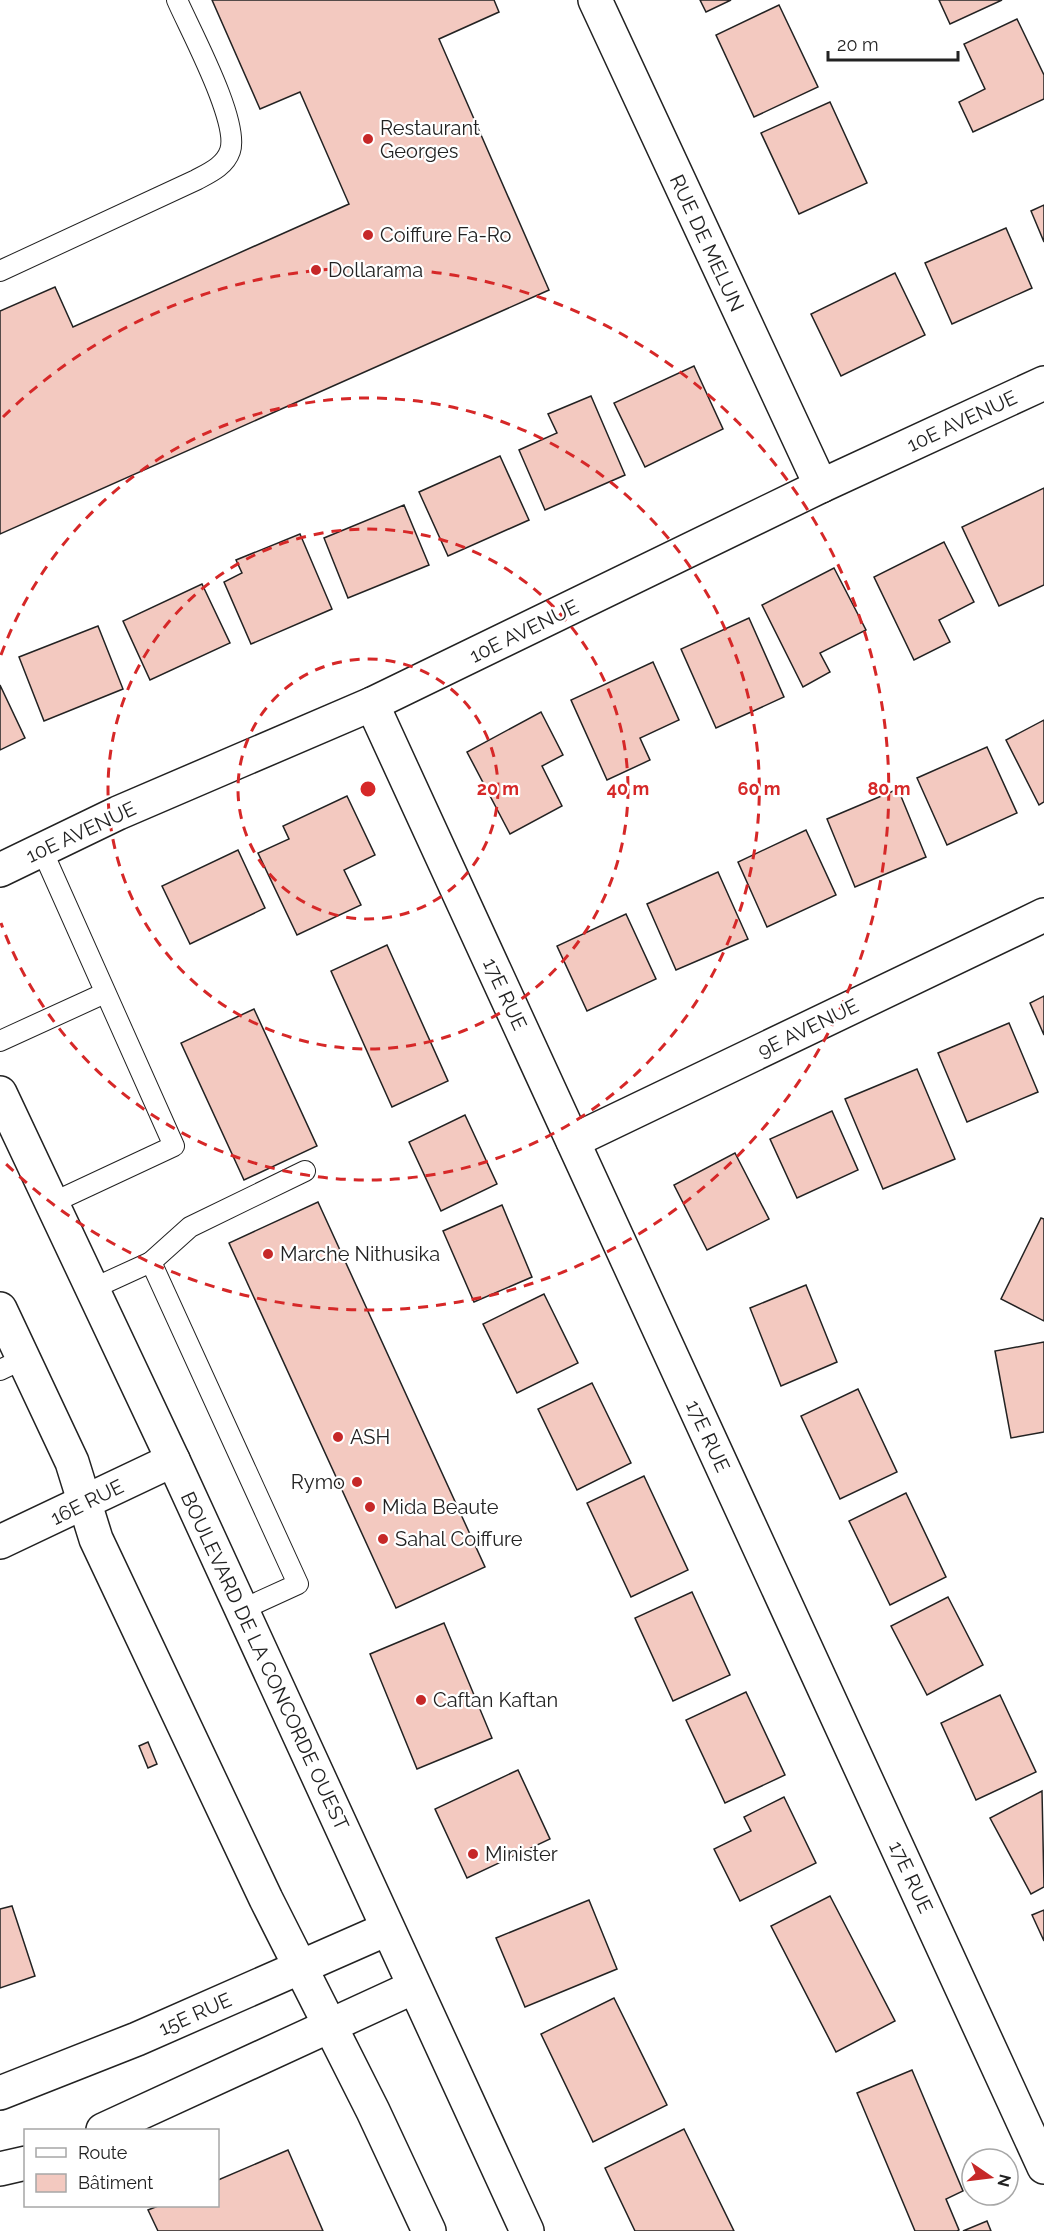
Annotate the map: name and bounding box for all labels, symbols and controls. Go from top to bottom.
scale bar [828,24,958,62]
text: 20 m [837,34,879,55]
place label: Restaurant Georges [380,116,480,163]
marker: Restaurant Georges [361,132,375,146]
street label: RUE DE MELUN [665,171,749,315]
place label: Coiffure Fa-Ro [380,223,512,247]
marker: Coiffure Fa-Ro [361,228,375,242]
place label: Dollarama [328,258,423,282]
marker: Dollarama [309,263,323,277]
street label: 10E AVENUE [903,385,1021,457]
street label: 10E AVENUE [466,594,582,668]
text: 20 m [477,778,519,799]
text: 40 m [607,778,649,799]
text: 60 m [737,778,781,799]
text: 80 m [867,778,911,799]
centre of rings [358,779,378,799]
street label: 10E AVENUE [22,796,140,868]
street label: 17E RUE [478,954,532,1034]
street label: 9E AVENUE [754,993,862,1063]
place label: Marche Nithusika [280,1242,440,1266]
marker: Marche Nithusika [261,1247,275,1261]
street label: 17E RUE [681,1396,735,1476]
place label: ASH [350,1425,390,1449]
marker: ASH [331,1430,345,1444]
place label: Rymo [291,1470,345,1494]
street label: 16E RUE [47,1474,127,1530]
marker: Rymo [350,1475,364,1489]
street label: BOULEVARD DE LA CONCORDE OUEST [176,1488,354,1834]
place label: Mida Beaute [382,1495,499,1519]
marker: Mida Beaute [363,1500,377,1514]
place label: Sahal Coiffure [395,1527,523,1551]
marker: Sahal Coiffure [376,1532,390,1546]
place label: Caftan Kaftan [433,1688,558,1712]
marker: Caftan Kaftan [414,1693,428,1707]
street label: 17E RUE [884,1837,938,1917]
place label: Minister [485,1842,558,1866]
marker: Minister [466,1847,480,1861]
street label: 15E RUE [155,1987,235,2041]
legend [24,2129,219,2207]
text: Route [78,2142,128,2163]
north arrow [960,2147,1020,2207]
text: Bâtiment [78,2172,153,2193]
text: N [993,2172,1015,2189]

